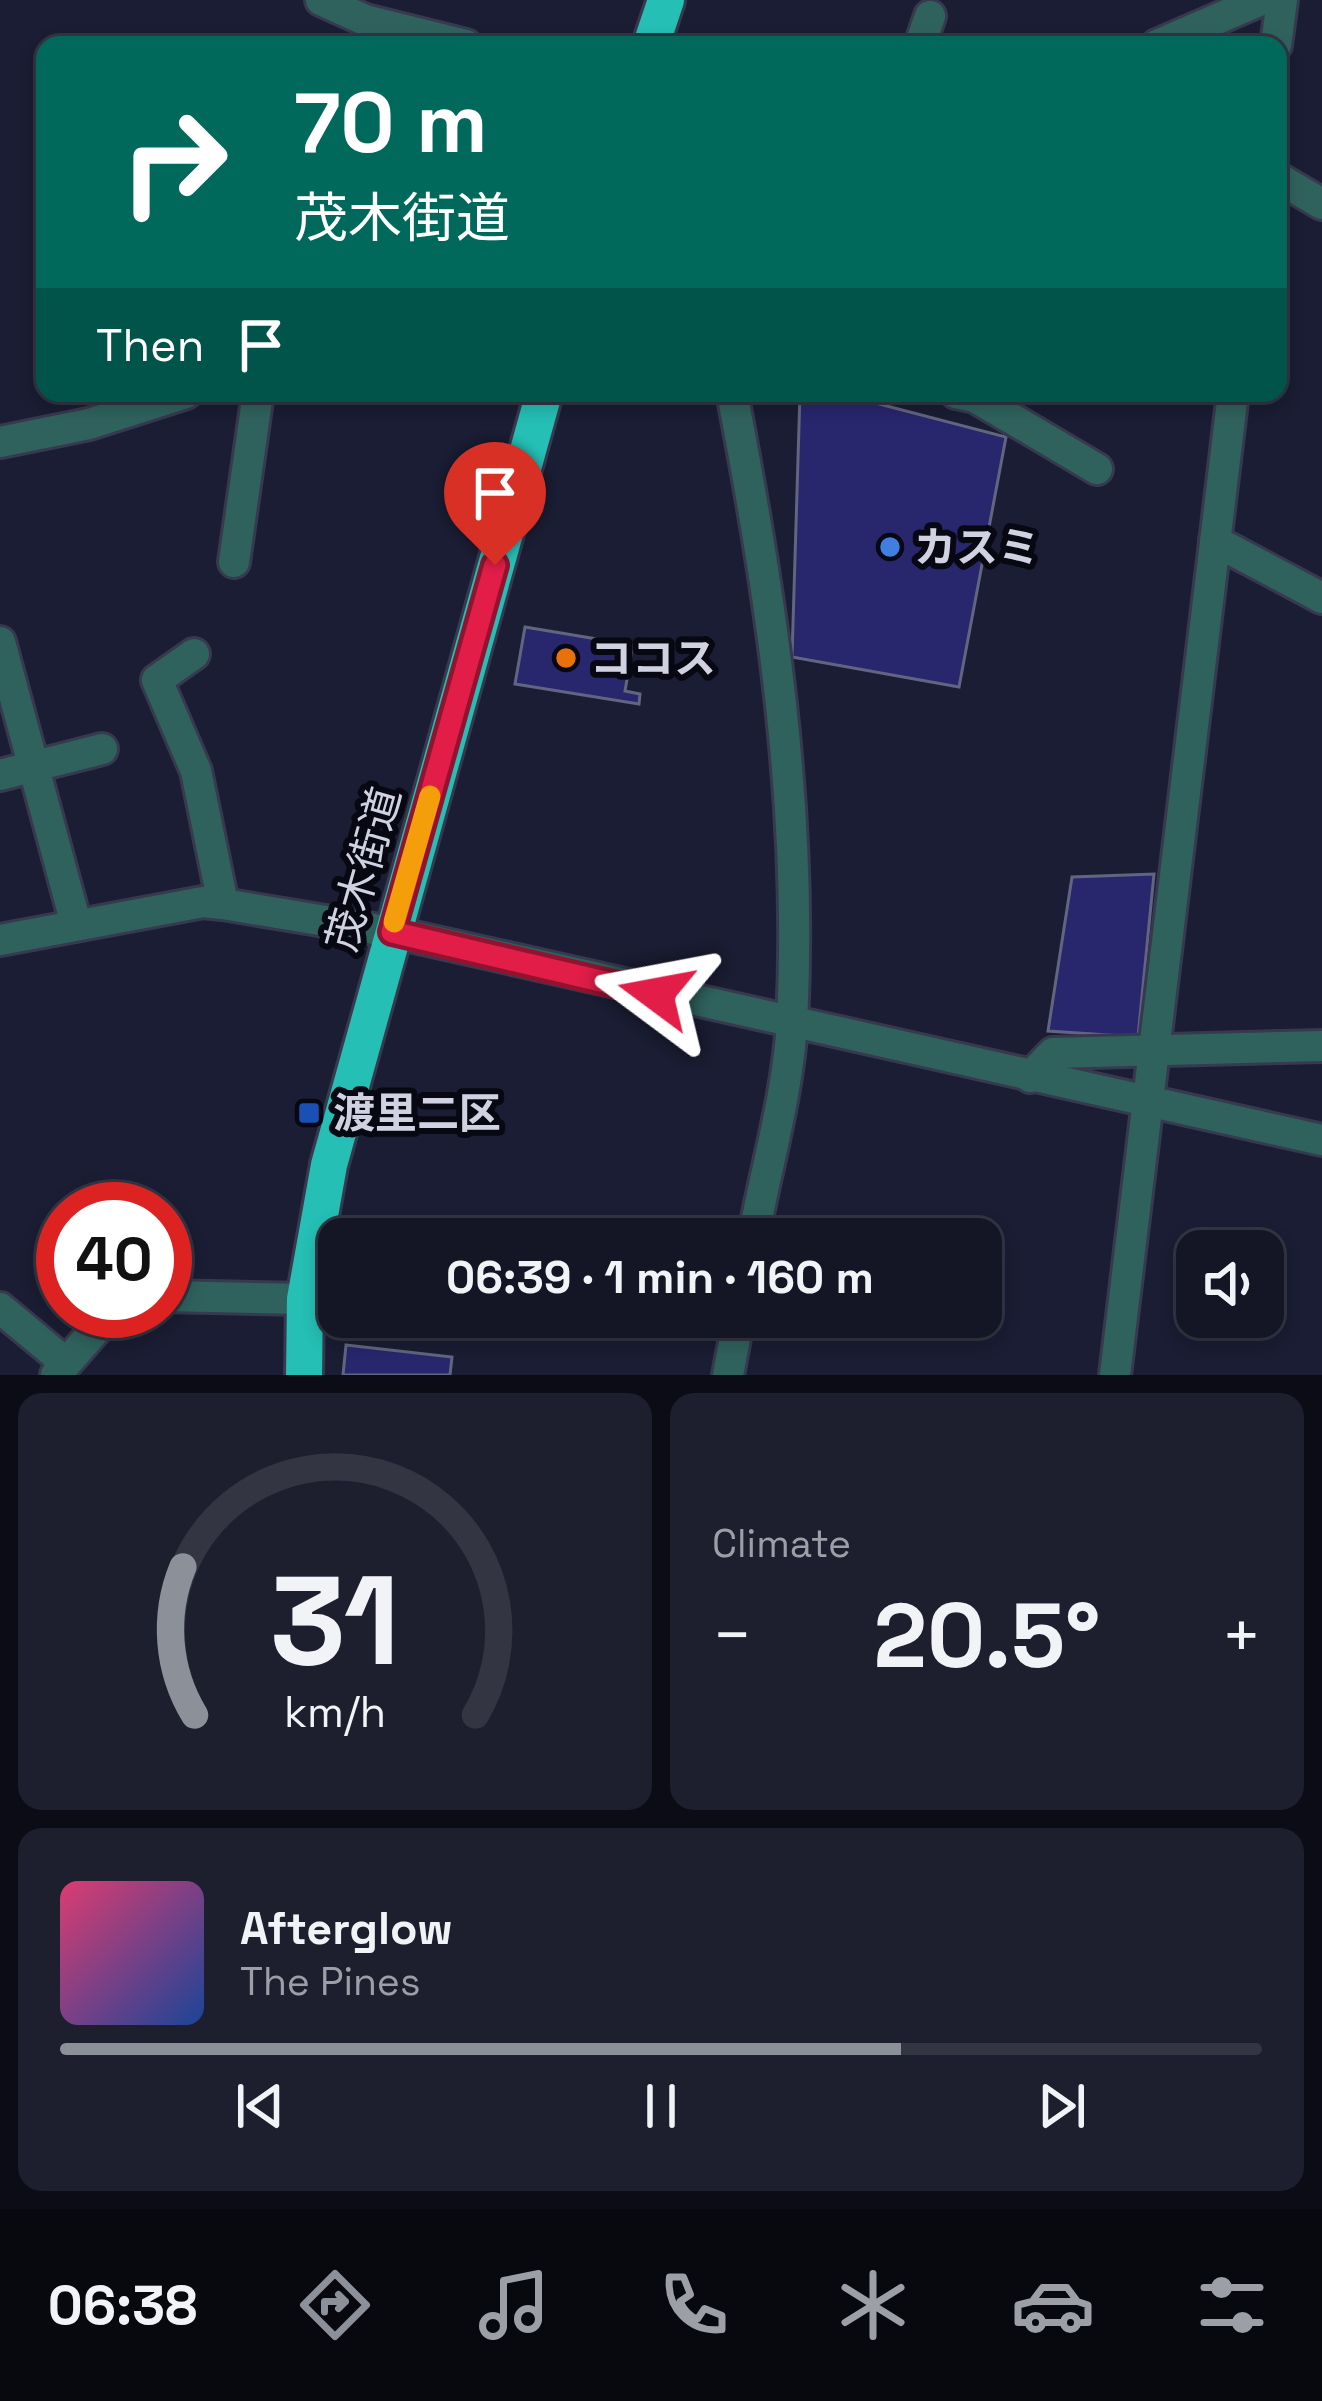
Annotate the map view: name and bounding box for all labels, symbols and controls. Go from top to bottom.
text: 70 m [294,69,488,177]
icon: right [96,84,252,240]
text: 茂木街道 [294,184,510,253]
icon: arrive [228,312,294,378]
text: Then [96,317,204,374]
pin [444,442,546,565]
icon: arrive [462,460,528,526]
place label: カスミ [914,521,1040,574]
marker: カスミ [877,534,903,560]
place label: ココス [590,632,716,685]
marker: ココス [553,645,579,671]
street label: 茂木街道 [315,781,412,957]
position arrow [593,931,719,1057]
place label: 渡里二区 [333,1087,501,1140]
marker: 渡里二区 [296,1100,322,1126]
speed limit sign: 40 [36,1182,192,1338]
map controls [1176,1230,1284,1338]
button: sound [1176,1230,1284,1338]
text: 06:39 · 1 min · 160 m [446,1249,874,1306]
text: Climate [712,1519,851,1568]
text: 31 [270,1541,400,1700]
text: 20.5° [874,1578,1100,1693]
text: − [712,1593,753,1677]
text: + [1221,1593,1262,1677]
text: km/h [284,1684,386,1739]
text: Afterglow [240,1900,453,1957]
text: The Pines [240,1957,421,2006]
icon: previous [227,2073,293,2139]
icon: pause [628,2073,694,2139]
icon: next [1029,2073,1095,2139]
icon: directions [293,2263,377,2347]
icon: music [472,2263,556,2347]
icon: phone [652,2263,736,2347]
icon: climate [831,2263,915,2347]
icon: car [1011,2263,1095,2347]
icon: filters [1190,2263,1274,2347]
text: 06:38 [48,2271,197,2340]

